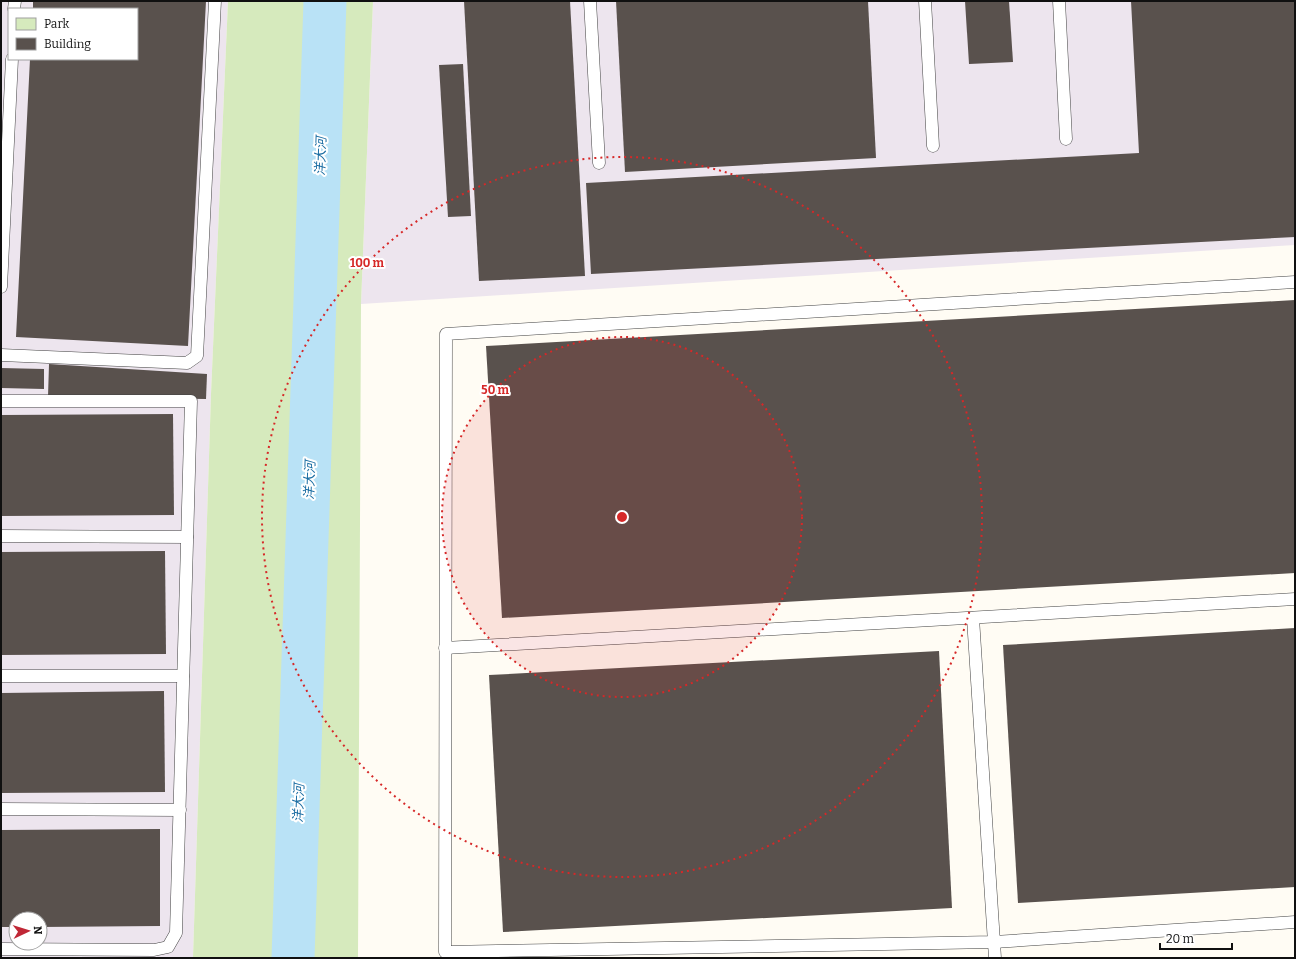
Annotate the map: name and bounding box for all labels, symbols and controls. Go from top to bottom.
legend [8,8,138,60]
text: Park [44,17,70,31]
text: Building [44,37,91,51]
water label: 洋大河 [312,133,329,176]
text: 100 m [350,256,385,270]
text: 50 m [481,383,509,397]
water label: 洋大河 [301,457,318,500]
centre of rings [615,510,629,524]
water label: 洋大河 [290,780,307,823]
north arrow [8,911,48,951]
scale bar [1160,925,1232,951]
text: N [31,926,44,936]
text: 20 m [1166,932,1195,946]

